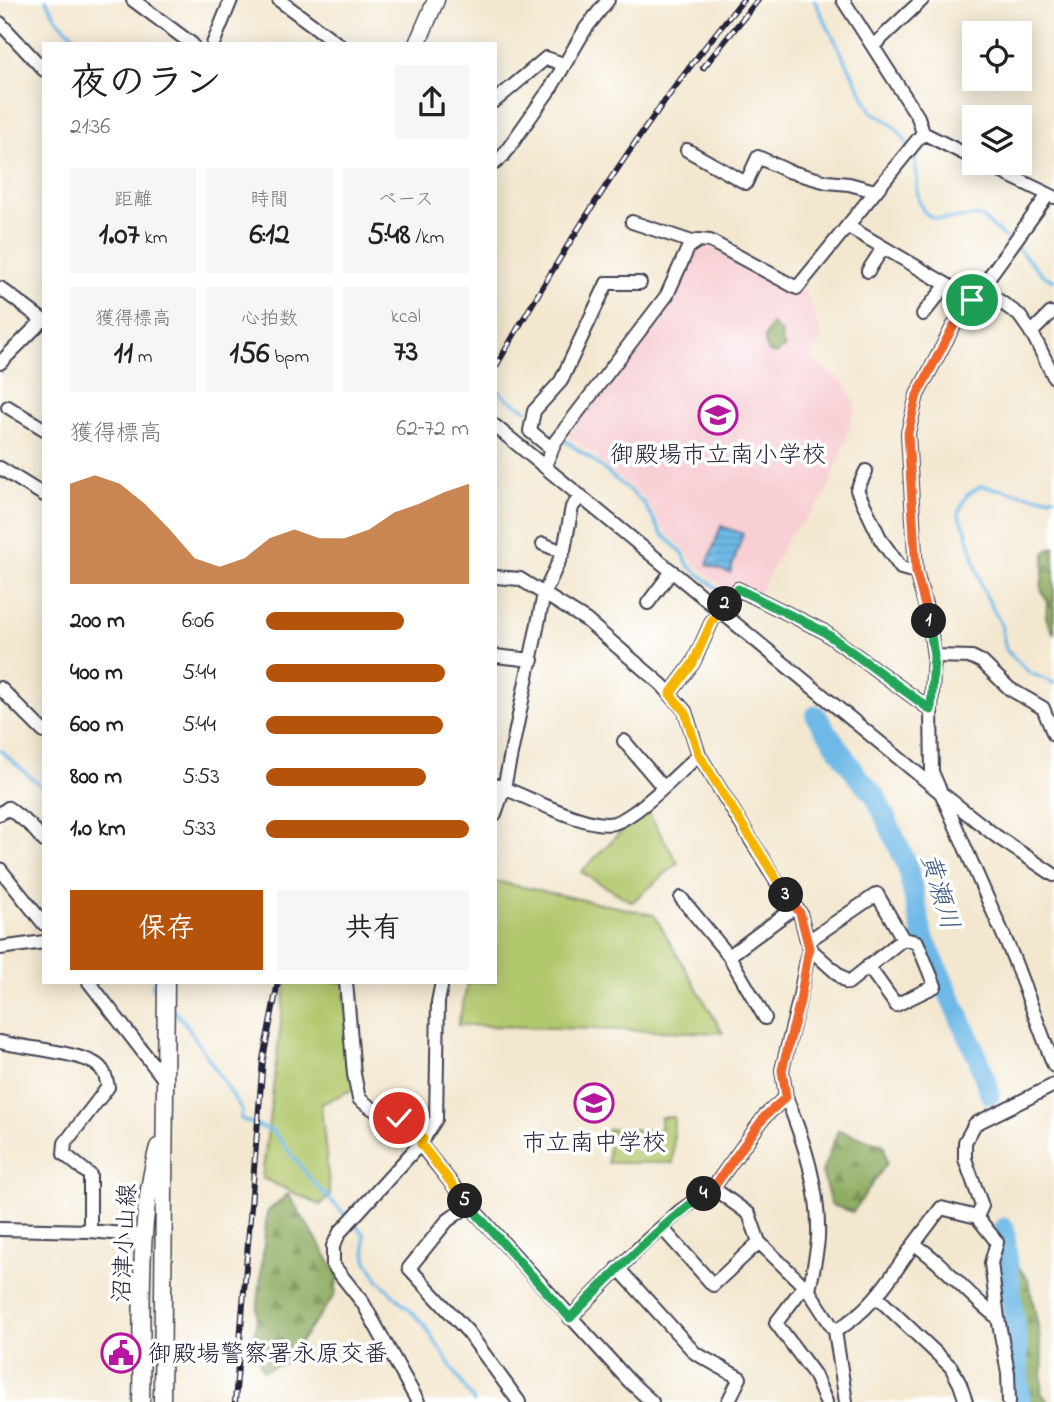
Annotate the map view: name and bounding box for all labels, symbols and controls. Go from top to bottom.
map controls [962,21,1032,175]
button: locate [962,21,1032,91]
text: 夜のラン [70,57,222,113]
button: share [395,65,469,139]
button: layers [962,105,1032,175]
text: 21:36 [70,111,110,144]
text: 距離 [114,187,152,214]
text: 時間 [250,187,289,214]
text: ペース [378,187,434,214]
text: 1.07 [99,214,140,258]
text: 6:12 [249,214,290,258]
text: 5:48 [367,214,411,258]
text: km [140,225,168,252]
text: /km [411,225,444,252]
pin [942,270,1002,330]
icon: arrive [953,281,991,319]
text: kcal [391,304,421,331]
text: 獲得標高 [95,306,171,333]
text: 心拍数 [241,306,298,333]
text: 73 [393,331,418,375]
text: 11 [114,333,133,377]
text: 156 [230,333,270,377]
text: m [133,344,152,371]
text: bpm [270,344,309,371]
school or university icon: 御殿場市立南小学校 [697,394,739,436]
text: 62–72 m [396,413,469,446]
text: 獲得標高 [70,418,162,451]
place label: 御殿場市立南小学校 [610,439,826,474]
pin: 2 [708,586,742,622]
text: 2 [720,590,729,617]
pin: 1 [912,604,946,638]
text: 200 m [70,605,125,638]
text: 6:06 [182,605,214,638]
text: 1 [925,607,932,634]
text: 400 m [70,657,123,690]
text: 5:44 [182,657,216,690]
text: 600 m [70,709,124,742]
text: 5:44 [182,709,216,742]
text: 800 m [70,761,122,794]
text: 5:53 [182,761,220,794]
text: 1.0 km [70,813,126,846]
text: 5:33 [182,813,216,846]
water label: 黄瀬川 [909,849,967,935]
pin: 3 [768,878,804,912]
text: 3 [782,881,789,908]
button: 保存 [70,890,263,970]
button: 共有 [277,890,469,970]
school or university icon: 市立南中学校 [573,1082,615,1124]
pin [369,1088,429,1148]
icon: check [380,1099,418,1137]
place label: 市立南中学校 [522,1127,666,1162]
pin: 4 [686,1176,722,1212]
text: 4 [700,1180,707,1207]
street label: 沼津小山線 [106,1182,147,1304]
pin: 5 [448,1184,482,1218]
text: 5 [459,1187,470,1214]
public building icon: 御殿場警察署永原交番 [100,1332,142,1374]
place label: 御殿場警察署永原交番 [148,1338,388,1373]

